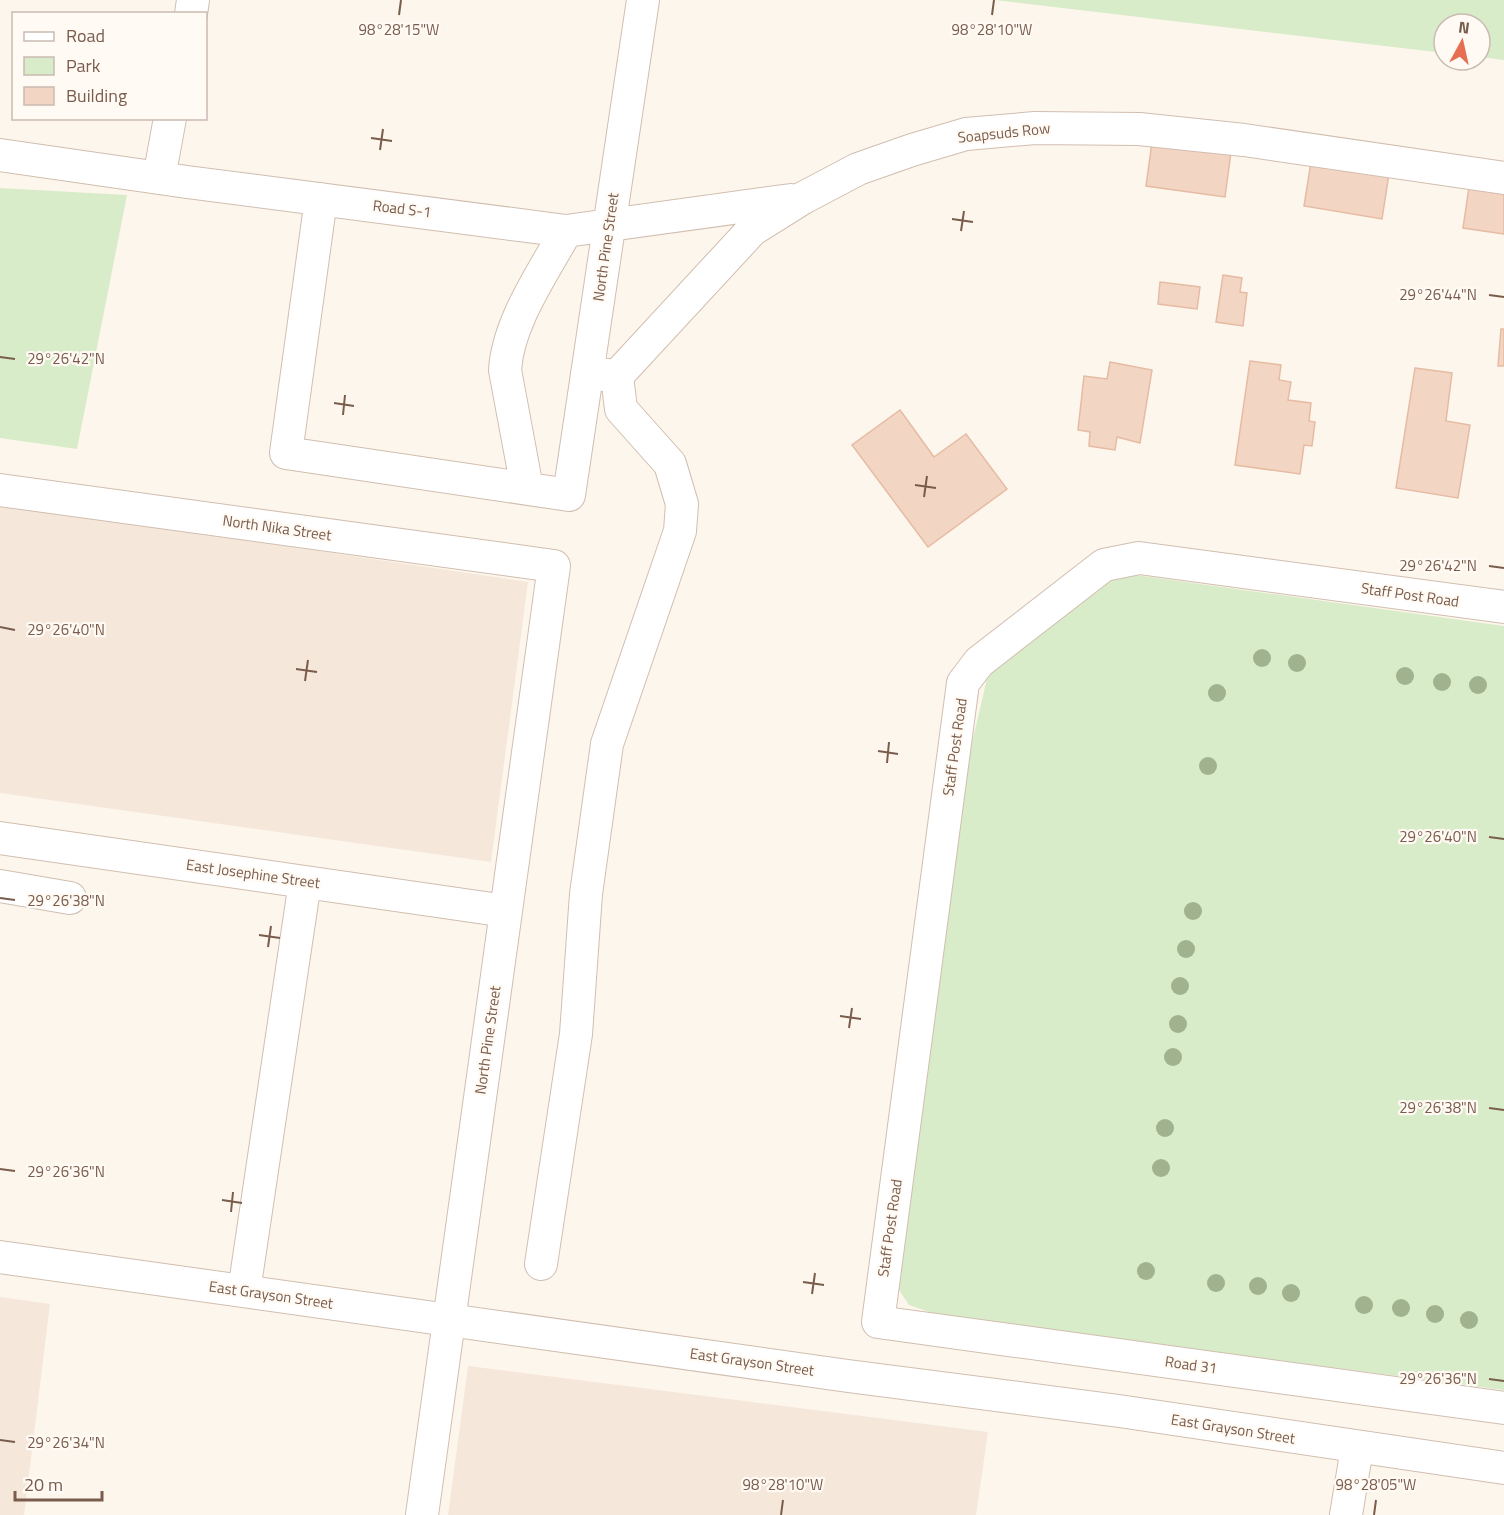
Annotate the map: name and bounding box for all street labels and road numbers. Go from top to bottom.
street label: Soapsuds Row [956,116,1051,149]
street label: North Pine Street [586,190,625,303]
street label: Road S-1 [371,194,433,224]
street label: North Nika Street [221,508,334,547]
street label: Staff Post Road [1360,576,1461,613]
street label: Staff Post Road [936,696,973,797]
street label: East Josephine Street [185,853,322,894]
street label: North Pine Street [468,983,507,1096]
street label: Staff Post Road [871,1177,908,1278]
street label: East Grayson Street [207,1274,335,1315]
street label: East Grayson Street [688,1341,816,1382]
street label: Road 31 [1163,1349,1219,1380]
street label: East Grayson Street [1169,1407,1297,1450]

